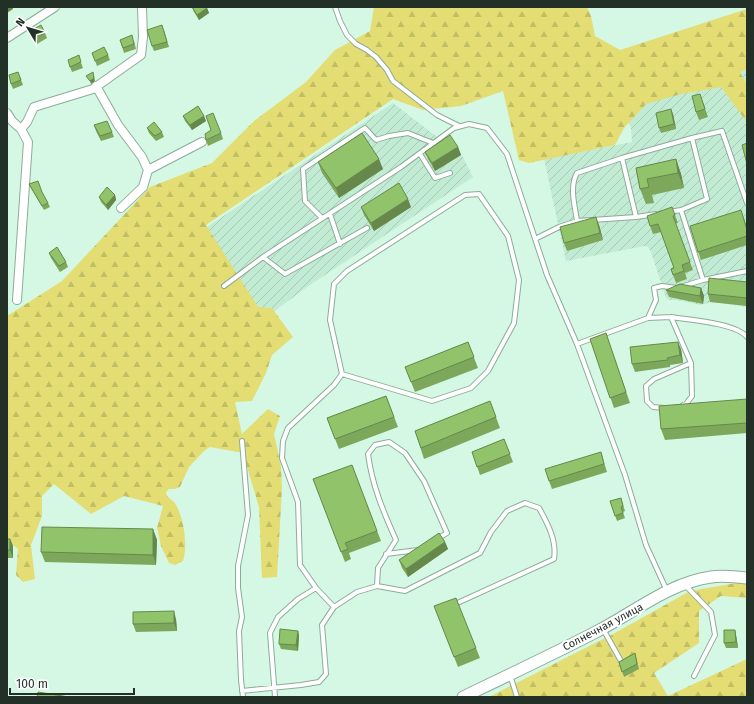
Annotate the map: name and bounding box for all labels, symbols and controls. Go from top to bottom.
north arrow [8,8,48,48]
text: N [13,15,28,29]
street label: Солнечная улица [561,600,645,654]
scale bar [10,670,134,696]
text: 100 m [16,677,48,691]

